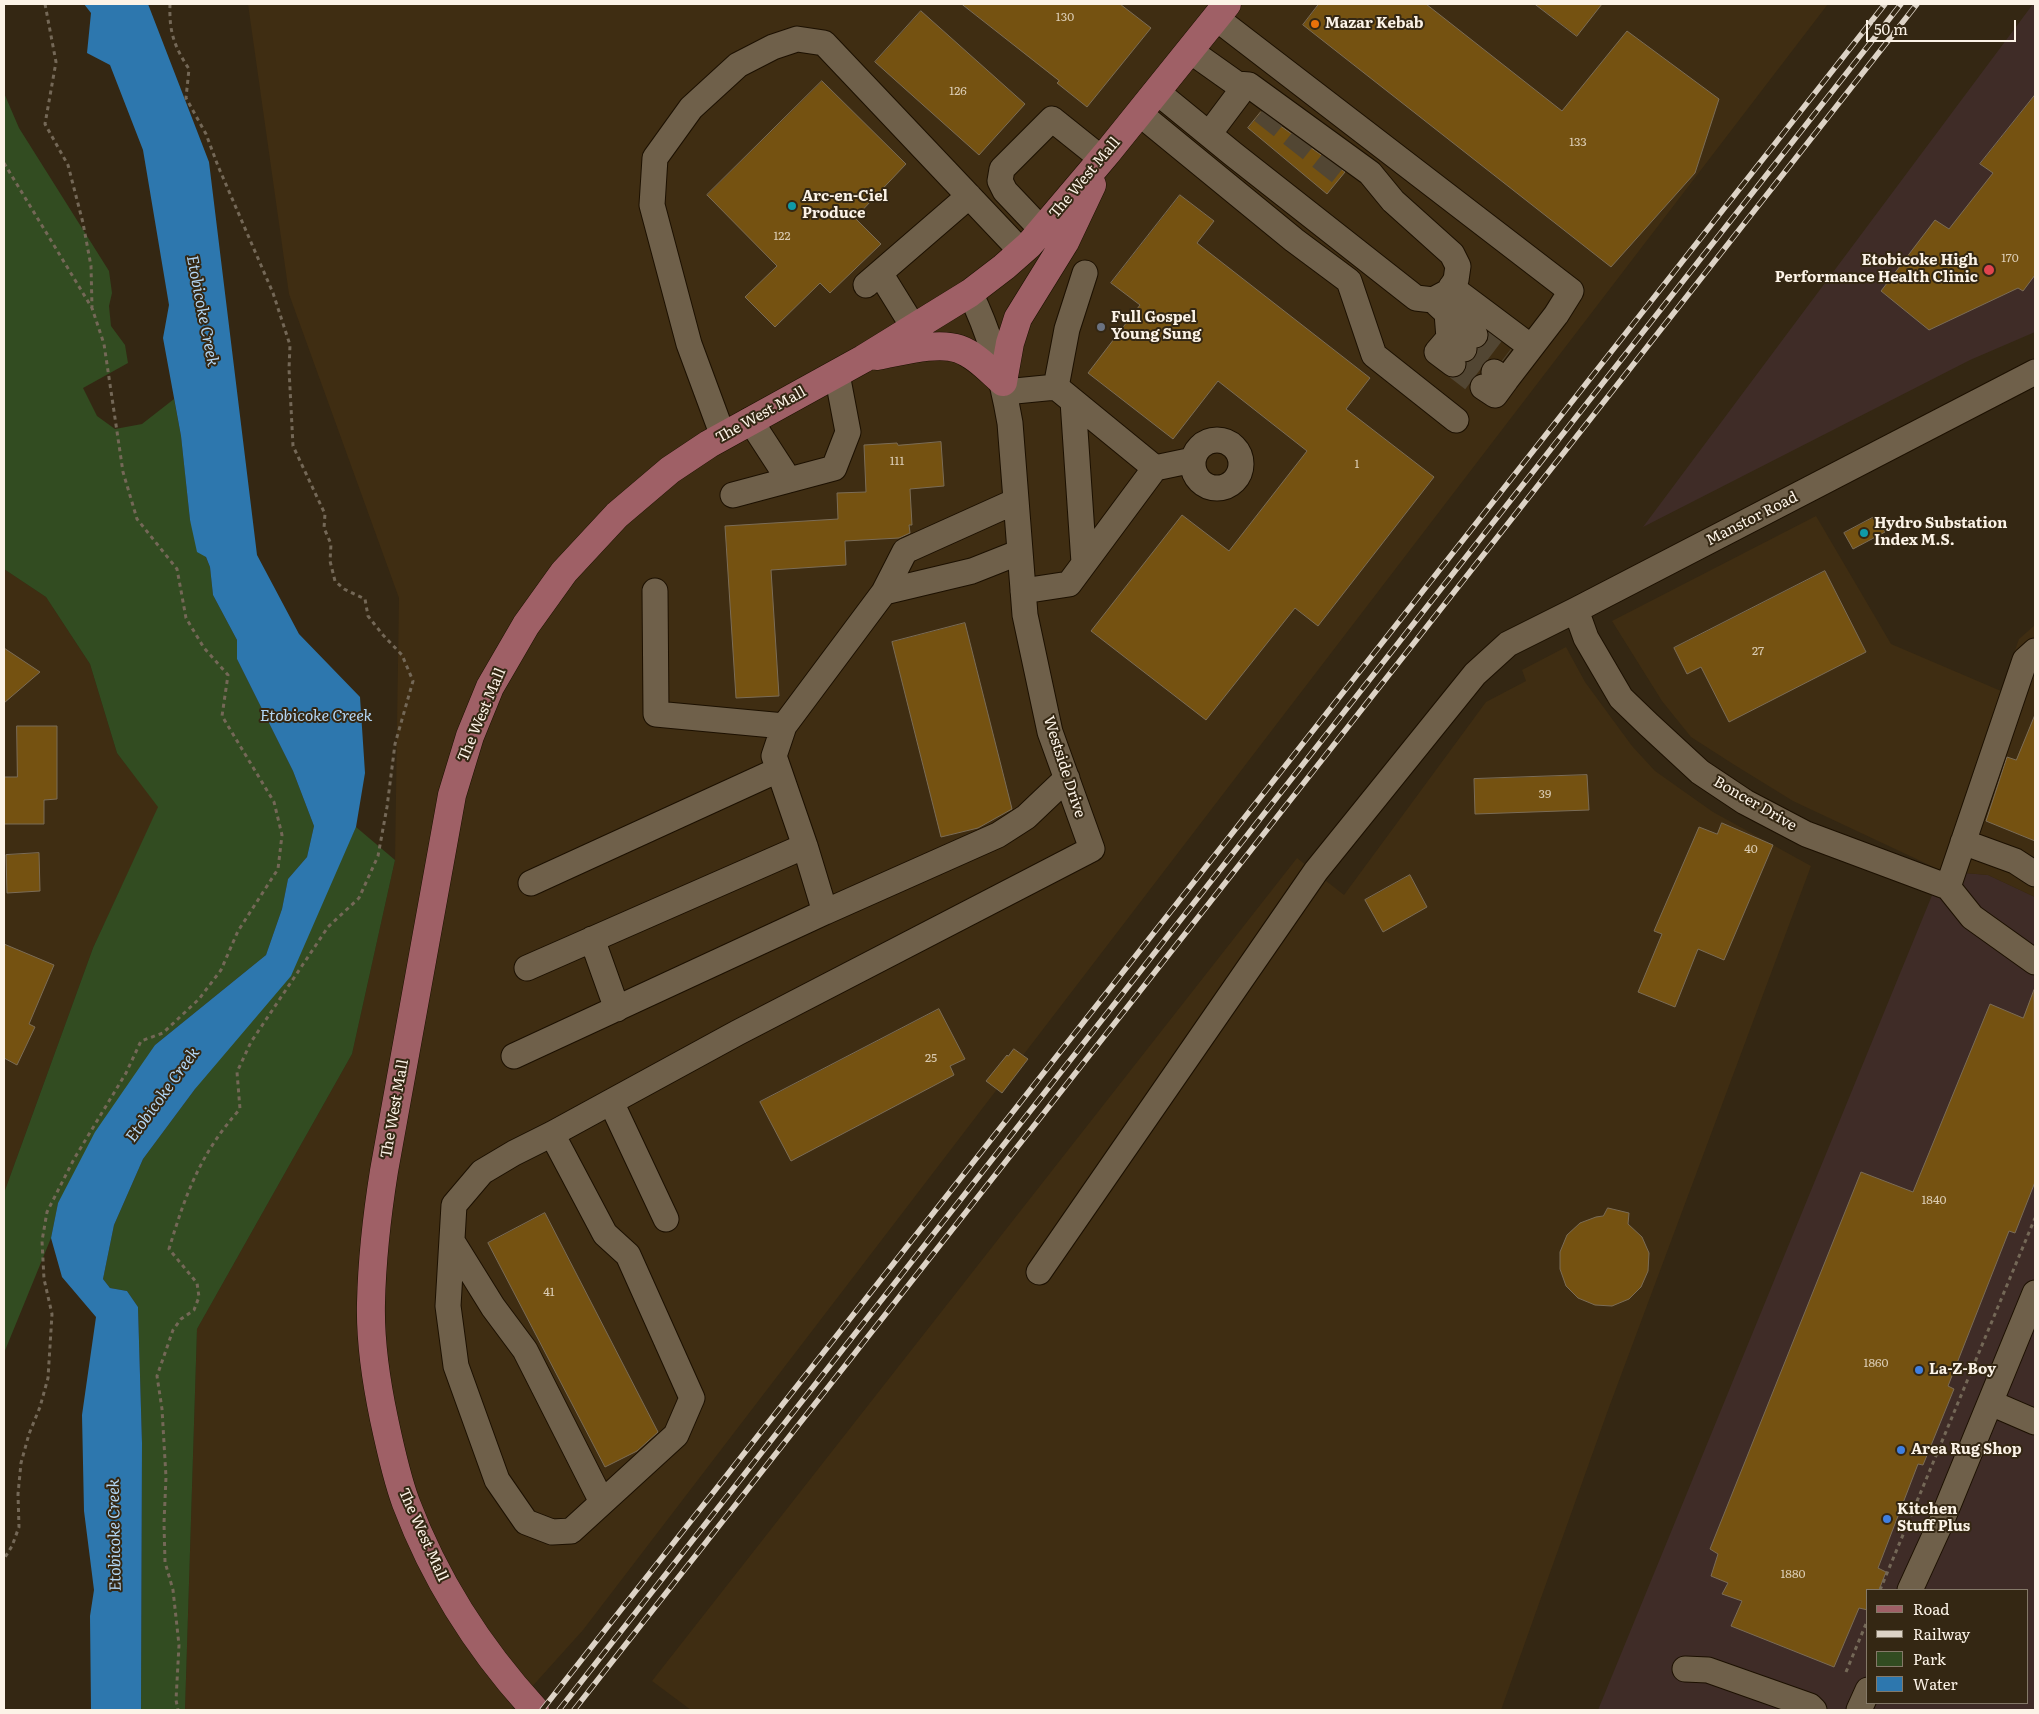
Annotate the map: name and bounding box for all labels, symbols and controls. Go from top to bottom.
house number: 130 [1056,10,1074,24]
scale bar [1869,10,2019,42]
place label: Mazar Kebab [1325,15,1423,33]
text: 50 m [1874,17,1908,40]
marker: Mazar Kebab [1309,18,1321,30]
house number: 126 [949,84,967,98]
street label: The West Mall [1046,134,1124,222]
house number: 133 [1569,135,1587,149]
place label: Arc-en-Ciel Produce [802,188,888,223]
marker: Arc-en-Ciel Produce [786,200,798,212]
house number: 122 [773,229,791,243]
house number: 170 [2001,251,2019,265]
place label: Etobicoke High Performance Health Clinic [1775,252,1978,287]
water label: Etobicoke Creek [182,254,222,368]
marker: Etobicoke High Performance Health Clinic [1982,263,1996,277]
place label: Full Gospel Young Sung [1111,309,1201,344]
marker: Full Gospel Young Sung [1095,321,1107,333]
street label: The West Mall [713,383,809,447]
house number: 111 [890,454,904,468]
house number: 1 [1355,457,1359,471]
street label: Manstor Road [1703,488,1801,550]
place label: Hydro Substation Index M.S. [1874,515,2007,550]
marker: Hydro Substation Index M.S. [1858,527,1870,539]
house number: 27 [1752,644,1764,658]
street label: The West Mall [454,665,510,765]
water label: Etobicoke Creek [260,706,372,726]
street label: Westside Drive [1039,714,1089,820]
street label: Boncer Drive [1710,773,1800,835]
house number: 39 [1539,787,1551,801]
house number: 40 [1744,842,1758,856]
water label: Etobicoke Creek [122,1044,204,1146]
house number: 25 [925,1051,937,1065]
street label: The West Mall [377,1058,413,1160]
house number: 1840 [1921,1193,1947,1207]
house number: 41 [543,1285,555,1299]
house number: 1860 [1864,1356,1888,1370]
place label: La-Z-Boy [1929,1361,1996,1379]
marker: La-Z-Boy [1913,1364,1925,1376]
place label: Area Rug Shop [1911,1441,2022,1459]
marker: Area Rug Shop [1895,1444,1907,1456]
water label: Etobicoke Creek [104,1479,126,1591]
street label: The West Mall [394,1485,452,1585]
place label: Kitchen Stuff Plus [1897,1501,1970,1536]
marker: Kitchen Stuff Plus [1881,1513,1893,1525]
house number: 1880 [1780,1567,1806,1581]
legend [1866,1589,2029,1704]
text: Road [1913,1597,1949,1620]
text: Railway [1913,1622,1970,1645]
text: Park [1913,1647,1946,1670]
text: Water [1913,1672,1958,1695]

